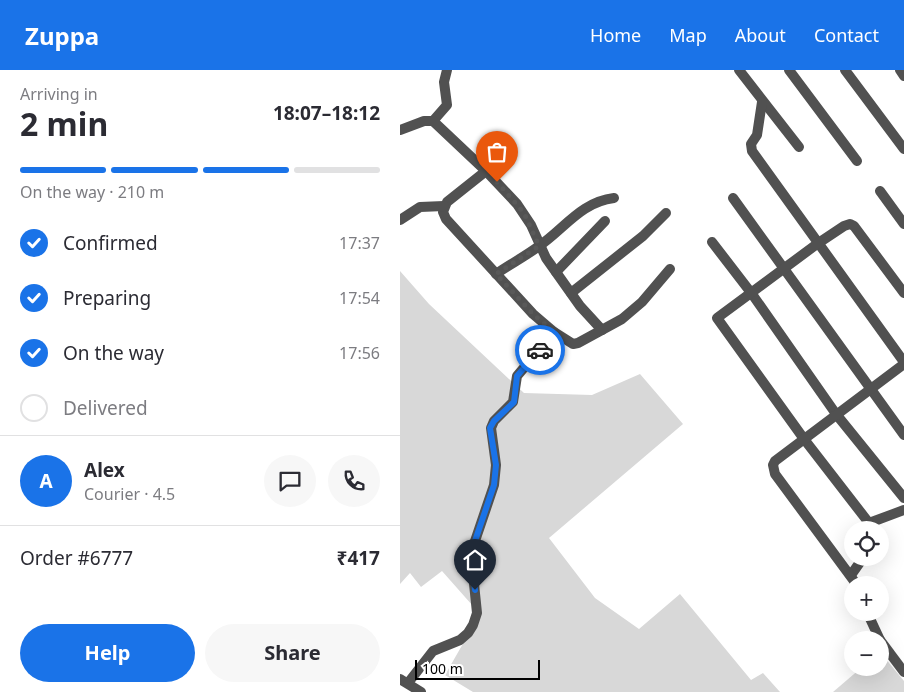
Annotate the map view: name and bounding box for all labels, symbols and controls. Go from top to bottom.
text: Zuppa [25,19,99,52]
text: Home [590,23,641,47]
text: Map [669,23,707,47]
text: About [735,23,786,47]
text: Contact [814,23,879,47]
text: Arriving in [20,83,98,105]
text: 18:07–18:12 [273,100,380,126]
text: 2 min [20,102,108,145]
pin [476,131,518,182]
icon: bag [483,138,511,166]
text: On the way · 210 m [20,181,164,203]
icon: check [20,229,48,257]
text: Confirmed [63,230,158,256]
text: 17:37 [339,232,380,254]
icon: check [20,284,48,312]
text: Preparing [63,285,151,311]
text: 17:54 [339,287,380,309]
courier [515,325,565,375]
icon: car [526,336,554,364]
icon: check [20,339,48,367]
text: On the way [63,340,164,366]
text: 17:56 [339,342,380,364]
text: Delivered [63,395,148,421]
button: chat [264,455,316,507]
button: phone [328,455,380,507]
text: Alex [84,457,125,483]
text: A [39,468,53,494]
text: Courier · 4.5 [84,483,175,505]
map controls [844,521,889,676]
button: locate [844,521,889,566]
pin [454,539,496,590]
text: Order #6777 [20,545,133,571]
text: ₹417 [337,545,380,571]
icon: home [461,546,489,574]
button: + [844,576,889,621]
button: Help [20,624,195,682]
button: Share [205,624,380,682]
button: − [844,631,889,676]
scale bar [415,657,540,680]
text: 100 m [422,659,463,678]

